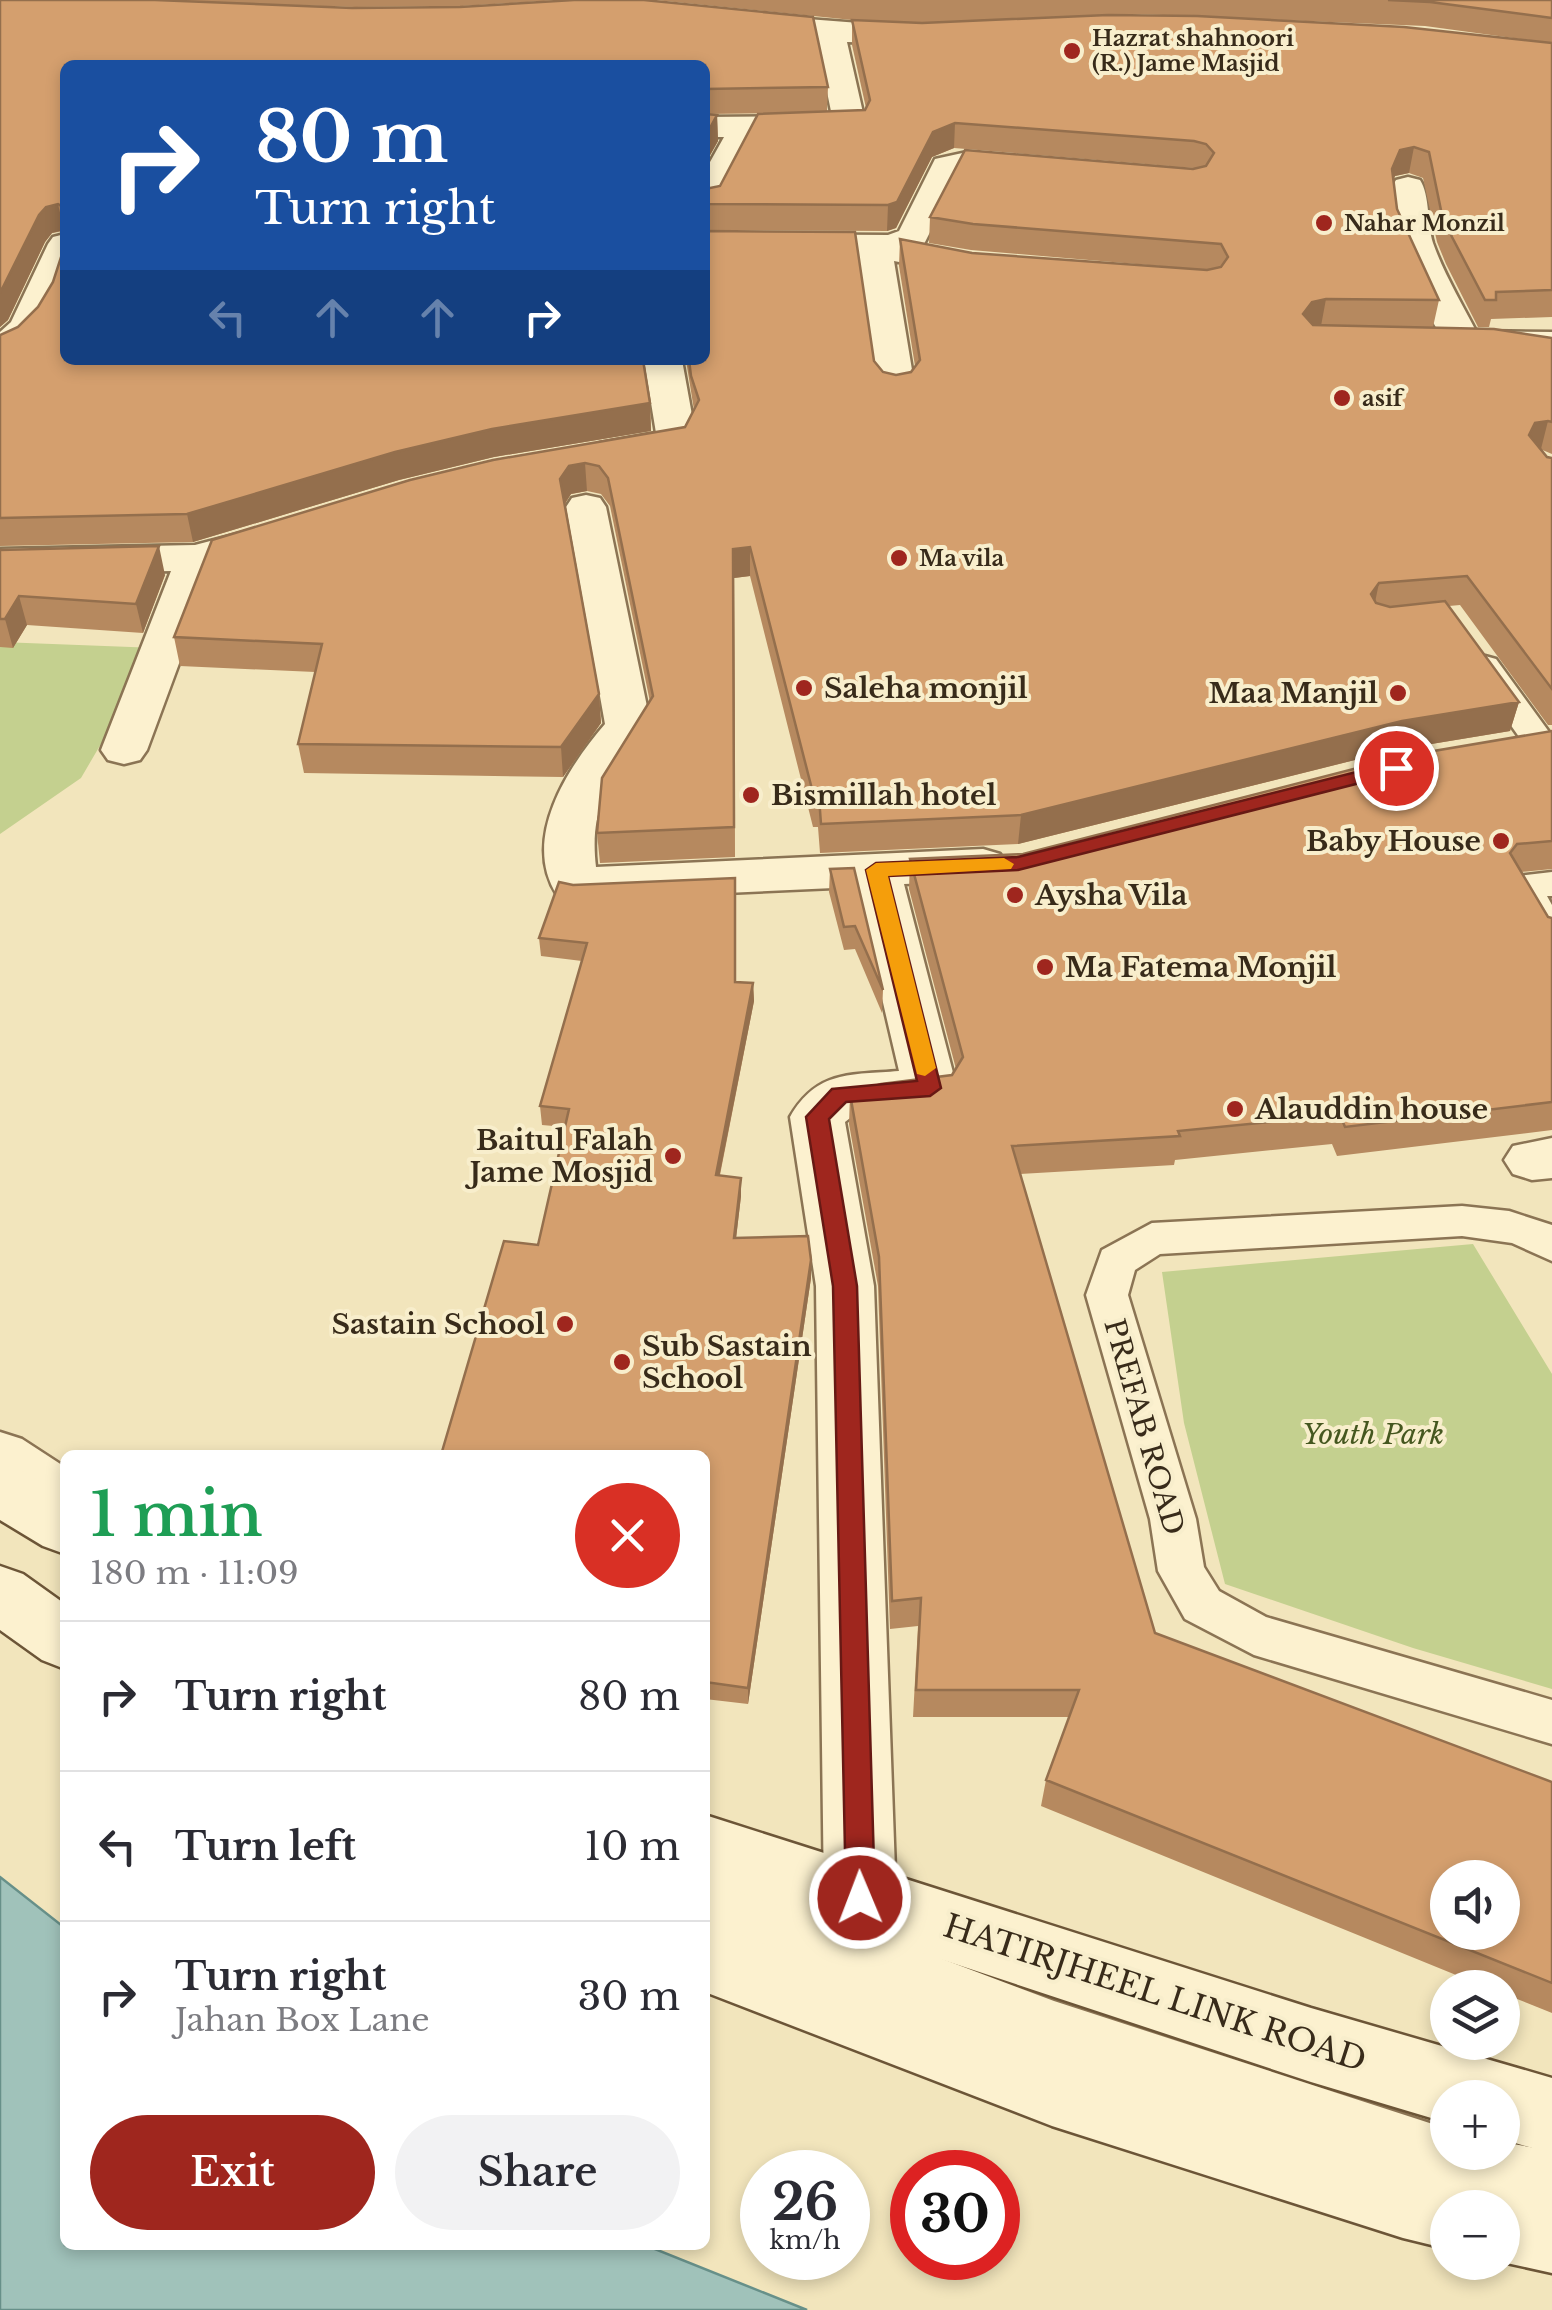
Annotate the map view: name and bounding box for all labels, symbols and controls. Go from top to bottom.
place label: Hazrat shahnoori (R.) Jame Masjid [1092,25,1294,77]
marker: Hazrat shahnoori (R.) Jame Masjid [1061,40,1083,62]
text: 80 m [255,94,448,181]
icon: right [90,100,220,230]
text: Turn right [255,180,496,236]
place label: Nahar Monzil [1344,210,1505,237]
marker: Nahar Monzil [1313,212,1335,234]
icon: left [200,290,255,345]
icon: ahead [305,290,360,345]
icon: ahead [410,290,465,345]
icon: right [515,290,570,345]
place label: asif [1362,385,1405,412]
marker: asif [1331,387,1353,409]
place label: Ma vila [919,545,1004,572]
marker: Ma vila [888,547,910,569]
place label: Saleha monjil [824,671,1028,706]
place label: Maa Manjil [1209,676,1378,711]
marker: Saleha monjil [793,677,815,699]
marker: Maa Manjil [1387,682,1409,704]
pin [1354,726,1439,811]
icon: arrive [1369,741,1424,796]
place label: Bismillah hotel [771,778,996,813]
marker: Bismillah hotel [740,784,762,806]
place label: Baby House [1306,824,1481,859]
marker: Baby House [1490,830,1512,852]
place label: Aysha Vila [1034,878,1187,913]
marker: Aysha Vila [1004,884,1026,906]
place label: Ma Fatema Monjil [1065,950,1336,985]
marker: Ma Fatema Monjil [1034,956,1056,978]
place label: Alauddin house [1254,1092,1488,1127]
marker: Alauddin house [1224,1098,1246,1120]
place label: Baitul Falah Jame Mosjid [465,1123,653,1190]
marker: Baitul Falah Jame Mosjid [662,1145,684,1167]
place label: Sastain School [331,1307,545,1342]
marker: Sastain School [554,1313,576,1335]
street label: PREFAB ROAD [1096,1315,1192,1539]
place label: Sub Sastain School [642,1329,812,1396]
marker: Sub Sastain School [611,1351,633,1373]
park label: Youth Park [1302,1417,1444,1452]
text: 1 min [90,1478,263,1552]
button: close [575,1483,680,1588]
text: 180 m · 11:09 [90,1553,299,1593]
icon: right [90,1669,145,1724]
text: Turn right [175,1673,386,1720]
text: 80 m [578,1673,680,1720]
icon: left [90,1819,145,1874]
text: Turn left [175,1823,356,1870]
text: 10 m [584,1823,680,1870]
position arrow [808,1846,912,1950]
map controls [1430,1860,1520,2280]
button: sound [1430,1860,1520,1950]
street label: HATIRJHEEL LINK ROAD [939,1906,1371,2080]
text: Turn right [175,1953,386,2000]
icon: right [90,1969,145,2024]
button: layers [1430,1970,1520,2060]
text: 30 m [578,1973,680,2020]
text: Jahan Box Lane [175,2000,430,2040]
button: + [1430,2080,1520,2170]
button: Exit [90,2115,375,2230]
button: Share [395,2115,680,2230]
speed limit sign: 30 [890,2150,1020,2280]
text: 26 [772,2171,838,2234]
button: − [1430,2190,1520,2280]
text: km/h [770,2225,840,2256]

